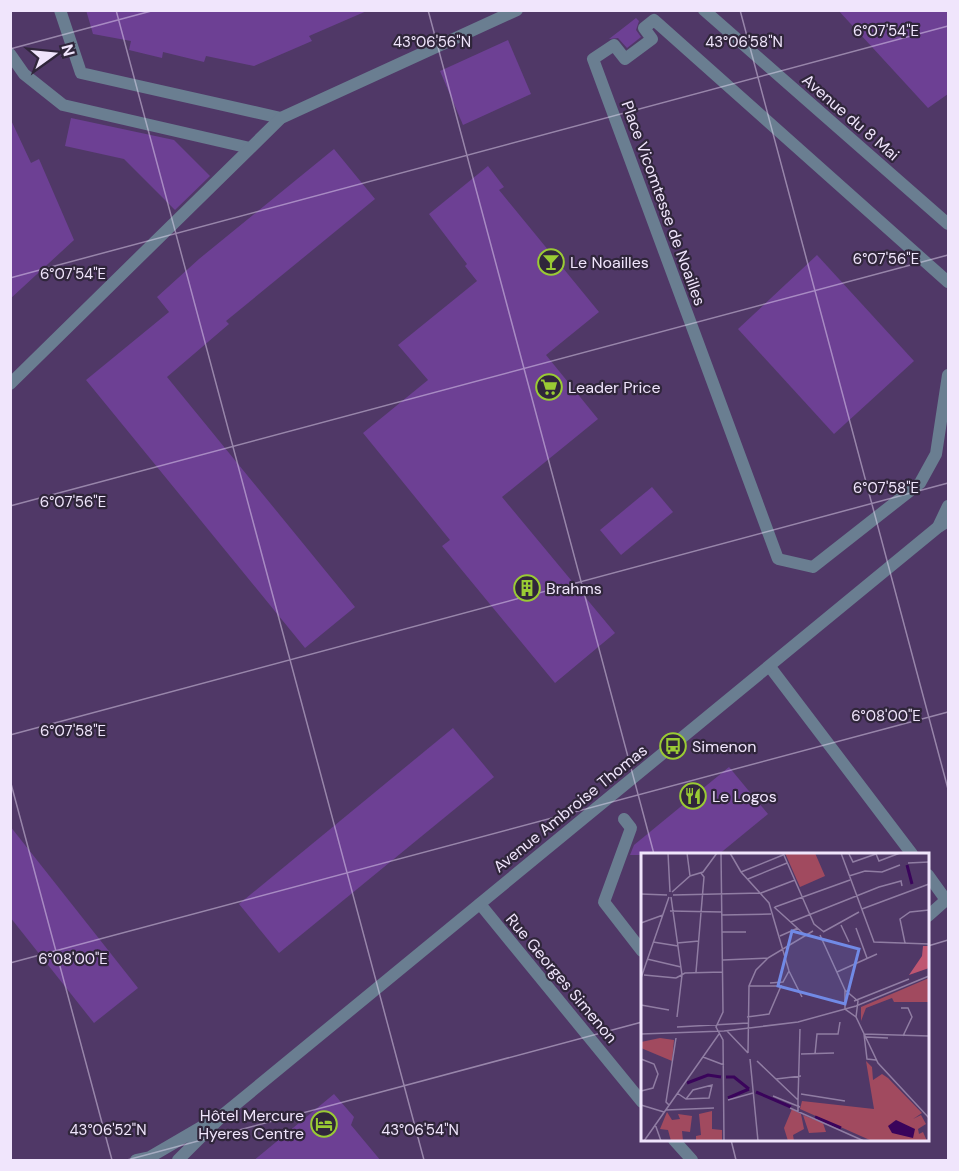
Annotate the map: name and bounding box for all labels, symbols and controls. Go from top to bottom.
text: 6°07'54"E [853,21,919,41]
north arrow [24,24,84,84]
text: 43°06'56"N [393,32,471,52]
text: 43°06'58"N [705,32,783,52]
text: N [56,42,80,59]
street label: Avenue du 8 Mai [798,69,904,165]
street label: Place Vicomtesse de Noailles [617,98,710,309]
bar icon: Le Noailles [536,247,566,277]
text: 6°07'56"E [853,249,919,269]
place label: Le Noailles [570,252,649,273]
text: 6°07'54"E [40,264,106,284]
supermarket icon: Leader Price [534,372,564,402]
place label: Leader Price [568,377,660,398]
text: 6°07'58"E [853,478,919,498]
text: 6°07'56"E [40,492,106,512]
building icon: Brahms [512,573,542,603]
place label: Brahms [546,578,602,599]
text: 6°08'00"E [851,706,921,726]
text: 6°07'58"E [40,721,106,741]
bus stop icon: Simenon [658,731,688,761]
place label: Simenon [692,736,756,757]
street label: Avenue Ambroise Thomas [489,740,652,877]
restaurant icon: Le Logos [678,781,708,811]
place label: Le Logos [712,786,777,807]
inset map [641,853,929,1141]
street label: Rue Georges Simenon [501,909,622,1047]
text: 6°08'00"E [38,949,108,969]
place label: Hôtel Mercure Hyeres Centre [198,1105,304,1144]
hotel icon: Hôtel Mercure Hyeres Centre [309,1109,339,1139]
text: 43°06'52"N [70,1120,147,1140]
text: 43°06'54"N [381,1120,459,1140]

